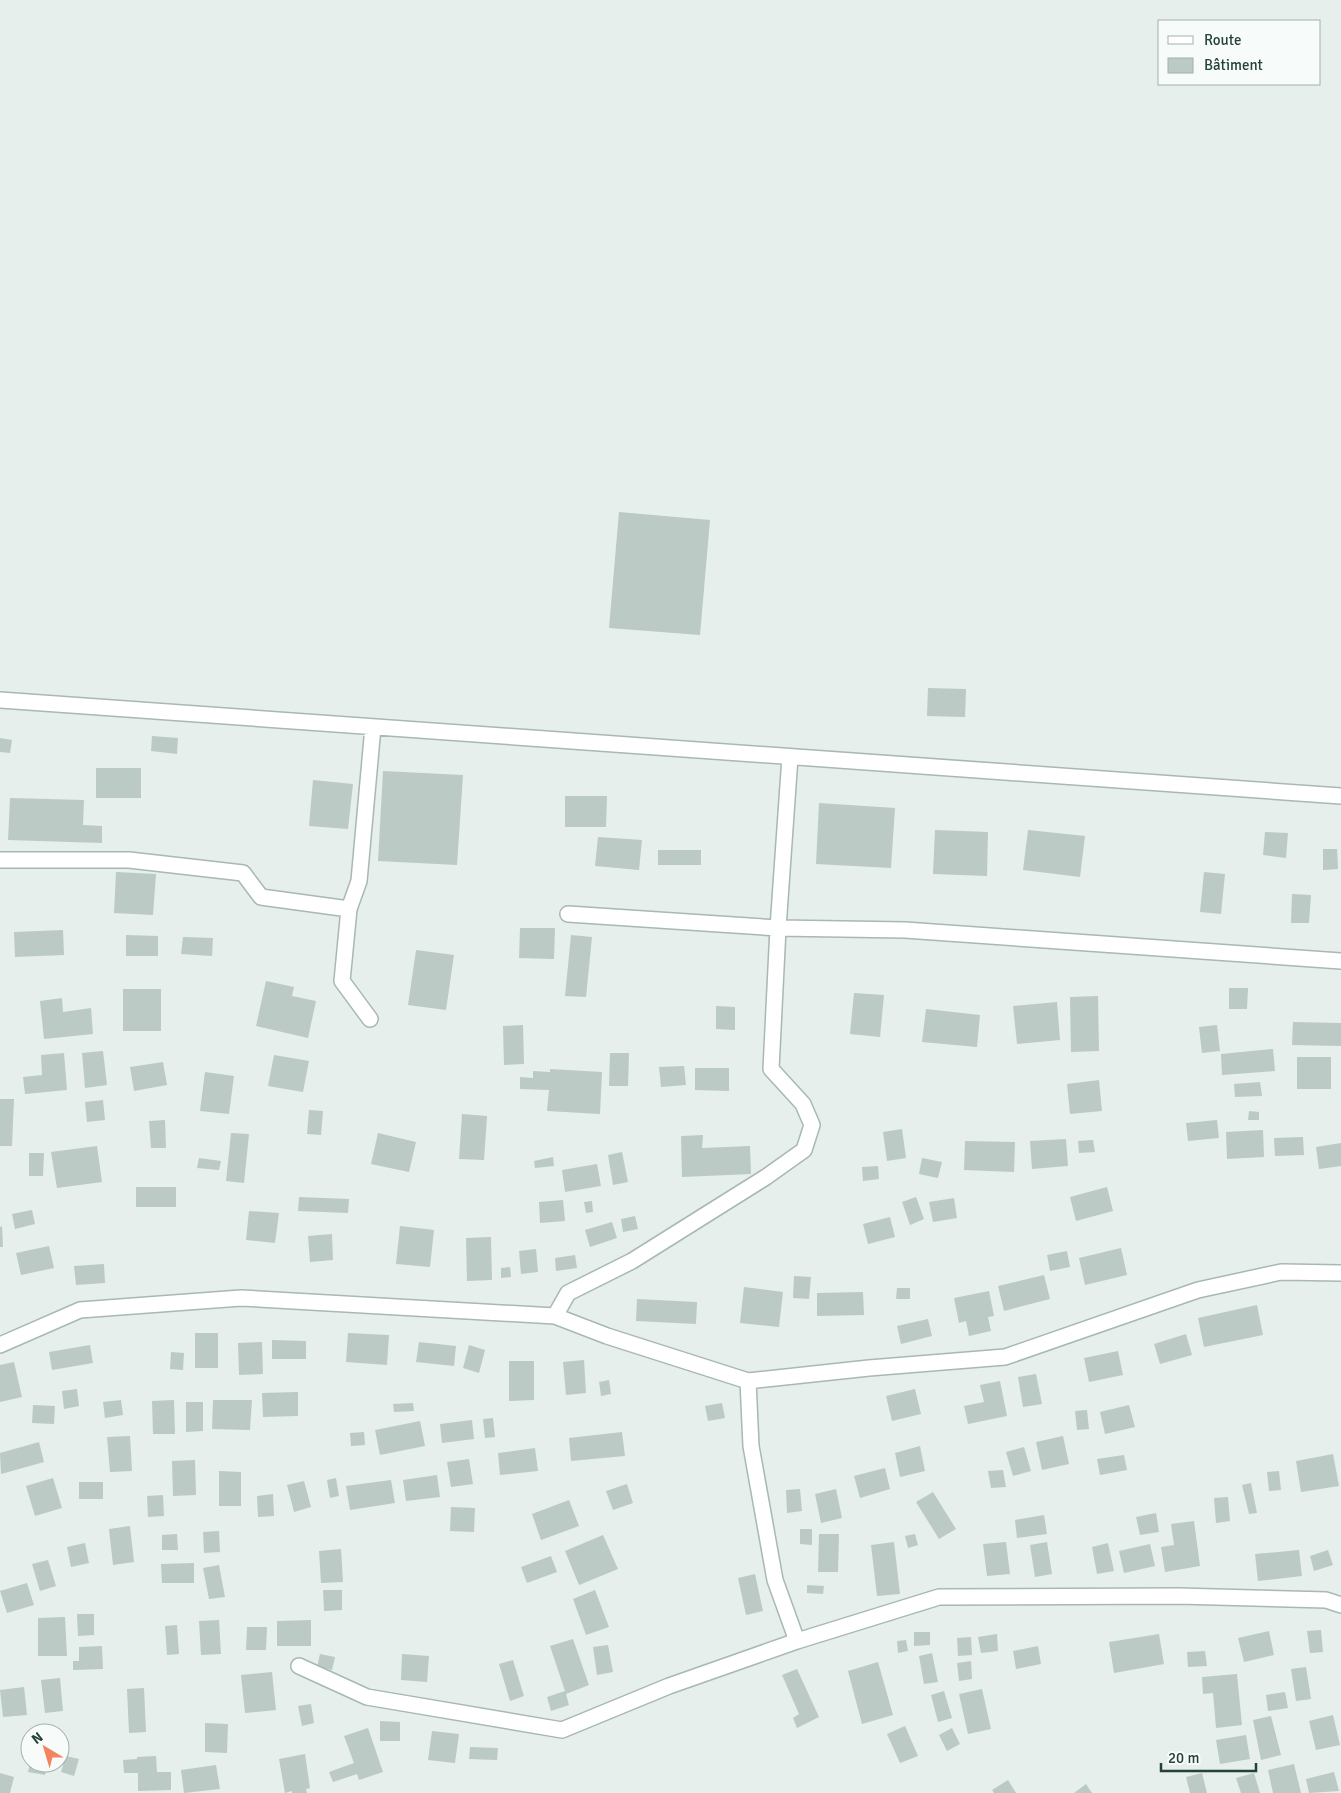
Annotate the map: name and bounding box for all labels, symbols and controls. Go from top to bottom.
legend [1158,20,1321,85]
text: Route [1204,31,1241,49]
text: Bâtiment [1204,56,1263,74]
north arrow [20,1723,70,1773]
text: N [28,1728,46,1748]
scale bar [1161,1740,1256,1772]
text: 20 m [1168,1749,1199,1767]

